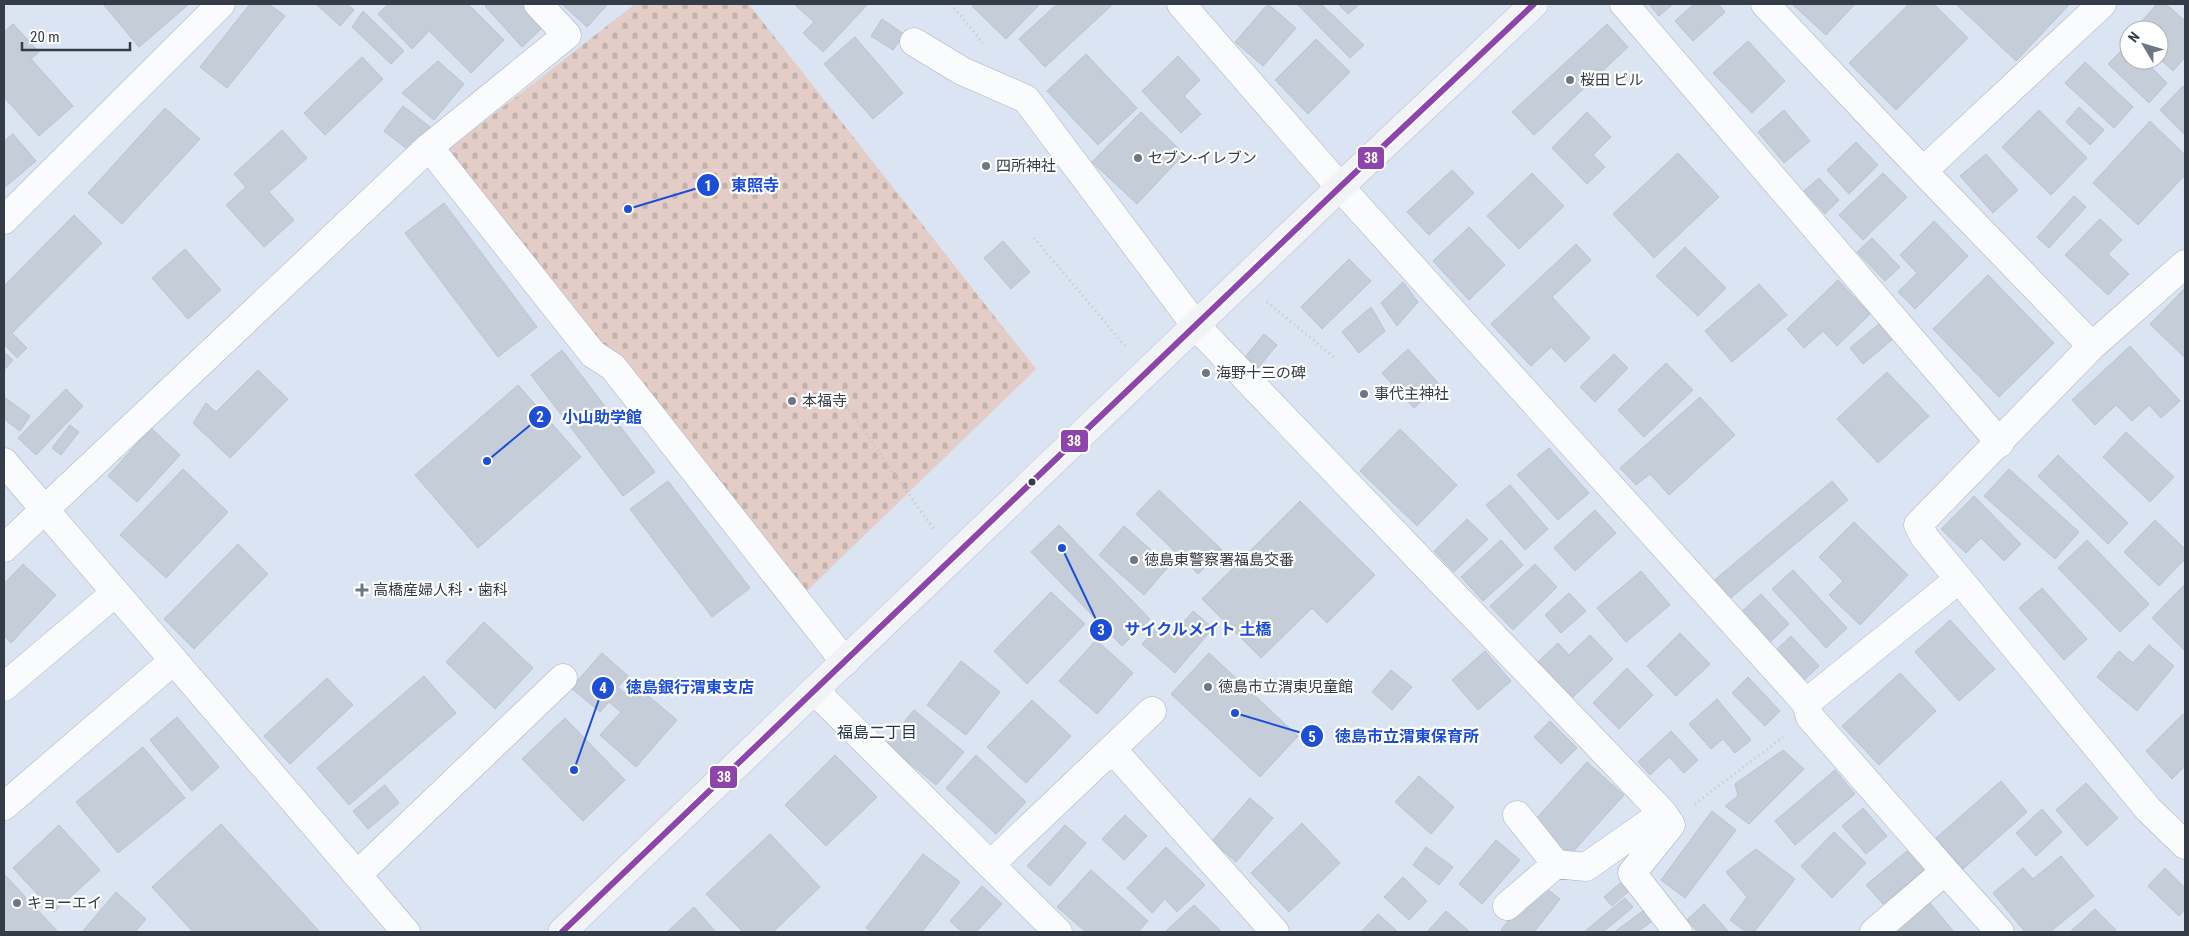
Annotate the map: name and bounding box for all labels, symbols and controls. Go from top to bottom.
scale bar [22,20,130,52]
north arrow [2119,20,2169,70]
text: 20 m [30,28,60,46]
text: N [2125,29,2143,45]
place label: 桜田 ビル [1580,71,1643,89]
marker: 桜田 ビル [1564,74,1576,86]
line badge: 38 [1357,146,1385,170]
place label: セブン-イレブン [1148,149,1257,167]
text: 38 [1364,150,1378,166]
marker: セブン-イレブン [1132,152,1144,164]
place label: 四所神社 [996,157,1056,175]
marker: 四所神社 [980,160,992,172]
callout: 東照寺 [696,170,789,201]
text: 東照寺 [731,176,779,195]
text: 1 [704,177,712,195]
place label: 海野十三の碑 [1216,364,1306,382]
marker: 海野十三の碑 [1200,367,1212,379]
place label: 事代主神社 [1374,385,1449,403]
marker: 事代主神社 [1358,388,1370,400]
place label: 本福寺 [802,392,847,410]
marker: 本福寺 [786,395,798,407]
callout: 小山助学館 [527,402,652,433]
text: 2 [536,408,544,426]
text: 小山助学館 [562,408,642,427]
line badge: 38 [1060,429,1089,453]
text: 38 [1067,433,1081,449]
unlabelled marker [1027,477,1037,487]
place label: 徳島東警察署福島交番 [1144,551,1294,569]
marker: 徳島東警察署福島交番 [1128,554,1140,566]
place label: 高橋産婦人科・歯科 [373,581,508,599]
marker: 高橋産婦人科・歯科 [355,583,369,597]
callout: サイクルメイト 土橋 [1089,614,1282,645]
text: サイクルメイト 土橋 [1125,620,1271,639]
text: 3 [1097,621,1105,639]
callout: 徳島銀行渭東支店 [591,672,764,703]
text: 徳島銀行渭東支店 [626,678,754,697]
place label: 徳島市立渭東児童館 [1218,678,1353,696]
text: 4 [599,679,607,697]
marker: 徳島市立渭東児童館 [1202,681,1214,693]
callout: 徳島市立渭東保育所 [1300,721,1489,752]
district label: 福島二丁目 [837,723,917,742]
text: 徳島市立渭東保育所 [1335,727,1479,746]
text: 5 [1308,728,1316,746]
line badge: 38 [709,765,738,789]
text: 38 [717,769,731,785]
place label: キョーエイ [27,894,102,912]
marker: キョーエイ [11,897,23,909]

